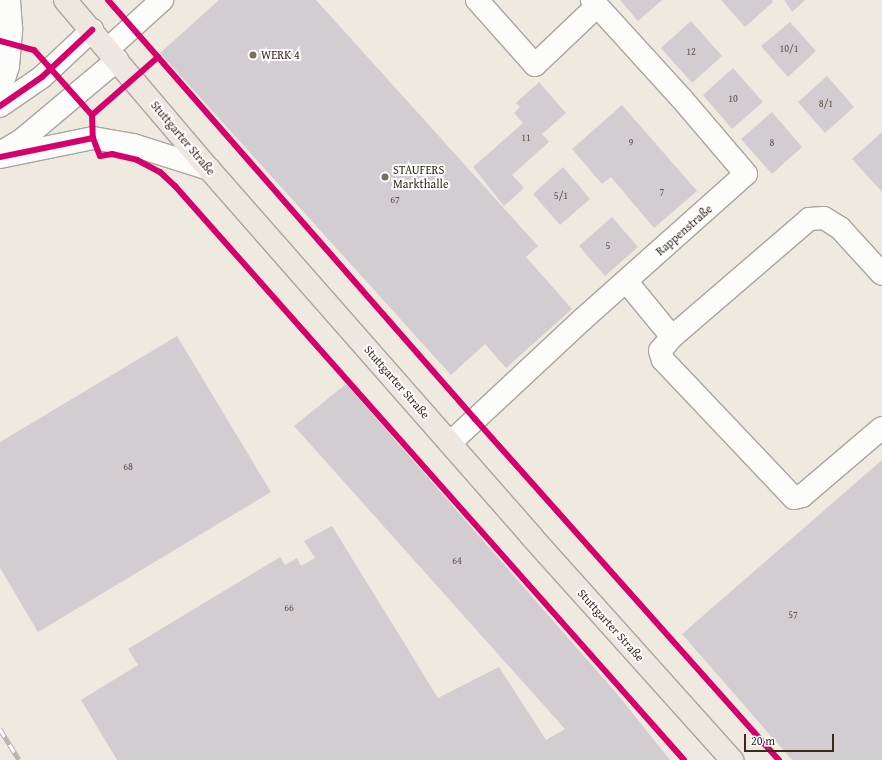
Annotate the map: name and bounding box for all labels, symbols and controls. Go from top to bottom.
house number: 10/1 [779,43,799,55]
house number: 12 [686,46,696,58]
place label: WERK 4 [261,48,300,62]
marker: WERK 4 [248,50,258,60]
house number: 10 [728,93,738,105]
street label: Stuttgarter Straße [148,98,218,178]
house number: 8/1 [819,98,833,110]
house number: 11 [521,132,531,144]
house number: 9 [629,137,633,149]
house number: 8 [770,137,774,149]
place label: STAUFERS Markthalle [393,163,449,191]
marker: STAUFERS Markthalle [380,172,390,182]
house number: 7 [660,186,664,198]
house number: 5/1 [554,190,568,202]
house number: 67 [390,194,400,206]
street label: Rappenstraße [653,202,715,258]
house number: 5 [606,240,610,252]
street label: Stuttgarter Straße [361,342,433,422]
house number: 68 [123,461,133,473]
house number: 64 [452,555,462,567]
street label: Stuttgarter Straße [575,586,647,664]
house number: 66 [284,602,294,614]
house number: 57 [788,609,798,621]
scale bar [746,726,836,752]
text: 20 m [751,732,775,749]

